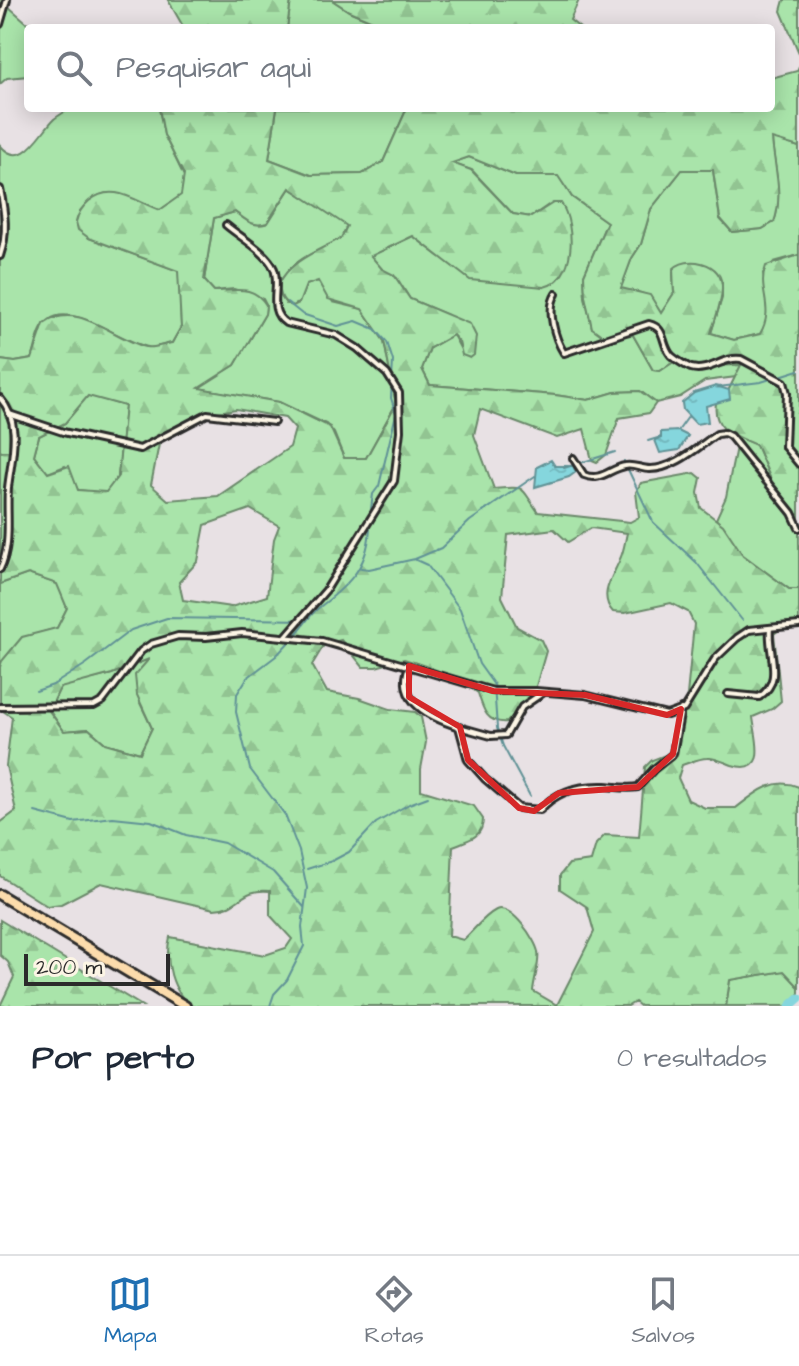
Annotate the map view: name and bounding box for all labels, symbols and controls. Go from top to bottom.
search box [24,24,775,112]
icon: search [52,46,96,90]
text: Pesquisar aqui [116,47,311,89]
scale bar [24,950,170,986]
text: 200 m [36,952,102,983]
text: Por perto [32,1034,194,1082]
text: 0 resultados [617,1040,767,1076]
tab: Mapa [104,1272,157,1351]
tab: Rotas [364,1272,424,1351]
tab: Salvos [631,1272,695,1351]

